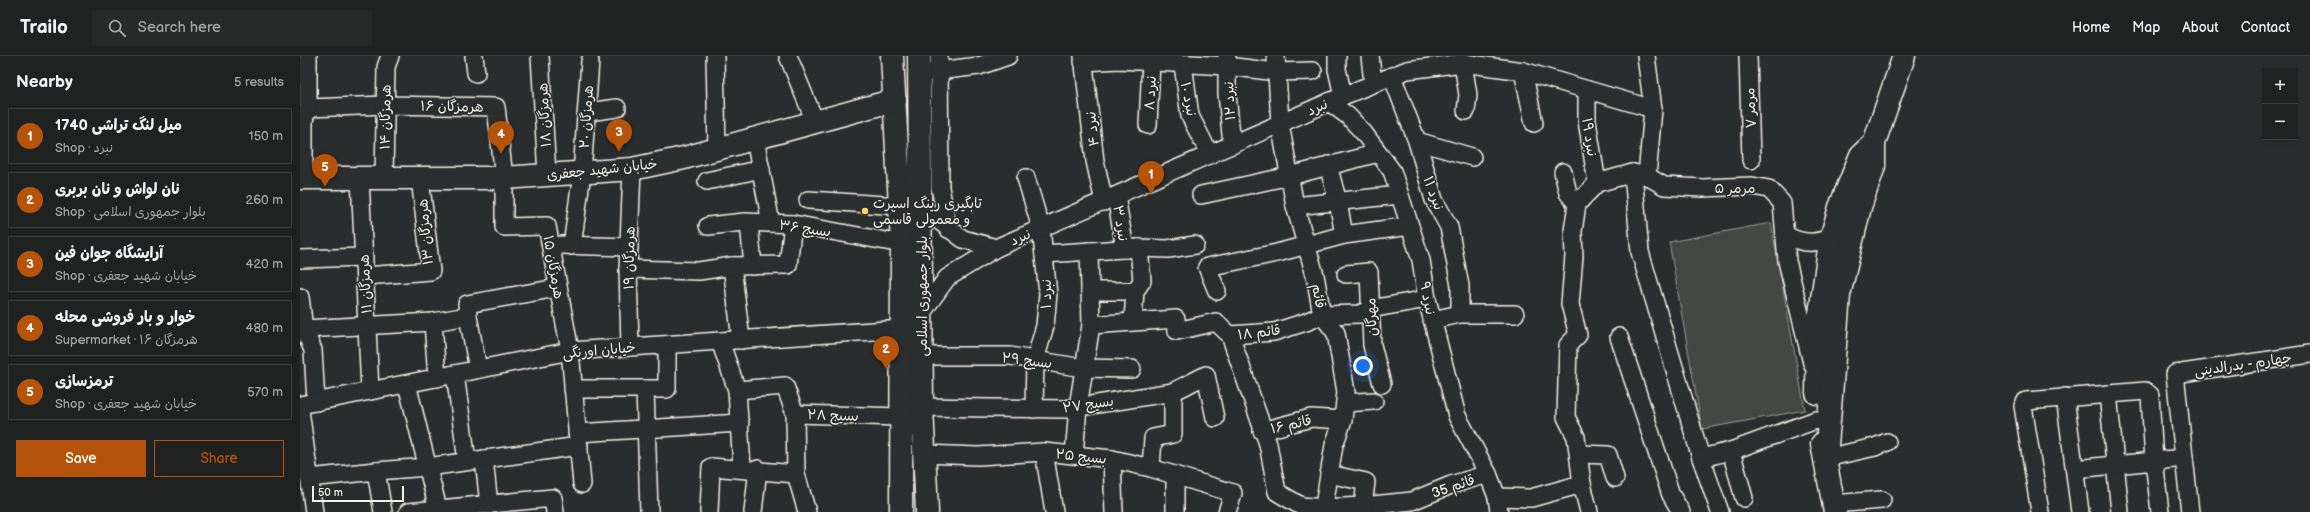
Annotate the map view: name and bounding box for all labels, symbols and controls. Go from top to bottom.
search box [92,10,372,46]
text: Trailo [20,16,68,39]
icon: search [106,17,128,39]
text: Search here [138,18,221,37]
text: Home [2072,19,2110,36]
text: Map [2132,19,2160,36]
text: About [2182,19,2219,36]
text: Contact [2241,19,2290,36]
map controls [2262,68,2298,140]
button: + [2262,68,2298,104]
text: Nearby [16,72,73,92]
text: 5 results [234,74,284,90]
street label: نبرد ۸ [1141,75,1160,111]
street label: نبرد ۱۰ [1177,81,1200,118]
street label: نبرد ۱۲ [1220,81,1239,121]
street label: هرمزگان ۱۸ [534,82,555,148]
street label: هرمزگان ۱۴ [376,84,395,150]
street label: هرمزگان ۲۰ [576,85,597,149]
street label: مرمر ۷ [1741,87,1760,129]
street label: نبرد [1304,95,1330,119]
street label: هرمزگان ۱۶ [420,97,484,116]
button: − [2262,104,2298,140]
street label: نبرد ۴ [1082,111,1103,147]
text: میل لنگ تراشی 1740 [55,116,182,135]
street label: نبرد ۱۹ [1578,117,1601,157]
pin: 3 [606,119,632,152]
pin: 4 [488,121,514,154]
text: 1 [27,128,33,144]
text: 150 m [249,128,283,144]
text: Shop · نبرد [55,140,113,156]
pin: 5 [312,154,338,187]
street label: خیابان شهید جعفری [546,155,658,184]
pin: 1 [1138,161,1164,194]
street label: نبرد ۱۱ [1420,174,1447,212]
text: نان لواش و نان بربری [55,180,180,199]
street label: مرمر ۵ [1715,180,1755,197]
text: 2 [26,192,34,208]
text: 260 m [245,192,283,208]
place label: تابگیری رینگ اسپرت و معمولی قاسمی [873,195,983,228]
street label: هرمزگان ۱۳ [414,198,437,266]
text: Shop · بلوار جمهوری اسلامی [55,204,206,220]
street label: نبرد ۳ [1109,204,1132,242]
marker: تابگیری رینگ اسپرت و معمولی قاسمی [860,206,870,216]
street label: بسیج ۳۶ [778,216,832,242]
street label: نبرد [1007,225,1033,249]
street label: هرمزگان ۱۹ [620,226,639,290]
street label: هرمزگان ۱۵ [540,234,567,300]
street label: بلوار جمهوری اسلامی [914,236,932,356]
text: آرایشگاه جوان فین [55,244,163,263]
street label: هرمزگان ۱۱ [355,254,376,314]
text: 3 [26,256,34,272]
text: 420 m [245,256,283,272]
text: Shop · خیابان شهید جعفری [55,268,197,284]
street label: نبرد ۱ [1038,279,1055,309]
street label: نبرد ۹ [1416,280,1439,316]
street label: قائم [1306,283,1329,310]
street label: مهرگان [1362,298,1381,336]
text: خوار و بار فروشی محله [55,308,195,327]
text: 4 [26,320,34,336]
text: 480 m [246,320,283,336]
street label: قائم ۱۸ [1237,321,1282,346]
text: Supermarket · هرمزگان ۱۶ [55,332,198,348]
pin: 2 [873,336,899,369]
street label: خیابان اورنگی [562,339,636,362]
street label: بسیج ۲۹ [1001,349,1053,373]
street label: چهارم - بدرالدینی [2193,349,2293,382]
your location [1353,356,1373,376]
text: ترمزسازی [55,372,113,391]
text: 5 [26,384,34,400]
text: 570 m [247,384,283,400]
street label: بسیج ۲۷ [1061,392,1115,417]
text: Shop · خیابان شهید جعفری [55,396,197,412]
street label: بسیج ۲۸ [807,406,859,426]
street label: قائم ۱۶ [1269,412,1314,439]
button: Save [16,440,146,477]
button: Share [154,440,284,477]
street label: بسیج ۲۵ [1054,445,1107,469]
street label: قائم 35 [1429,471,1478,504]
scale bar [312,484,404,503]
text: 50 m [318,486,343,499]

